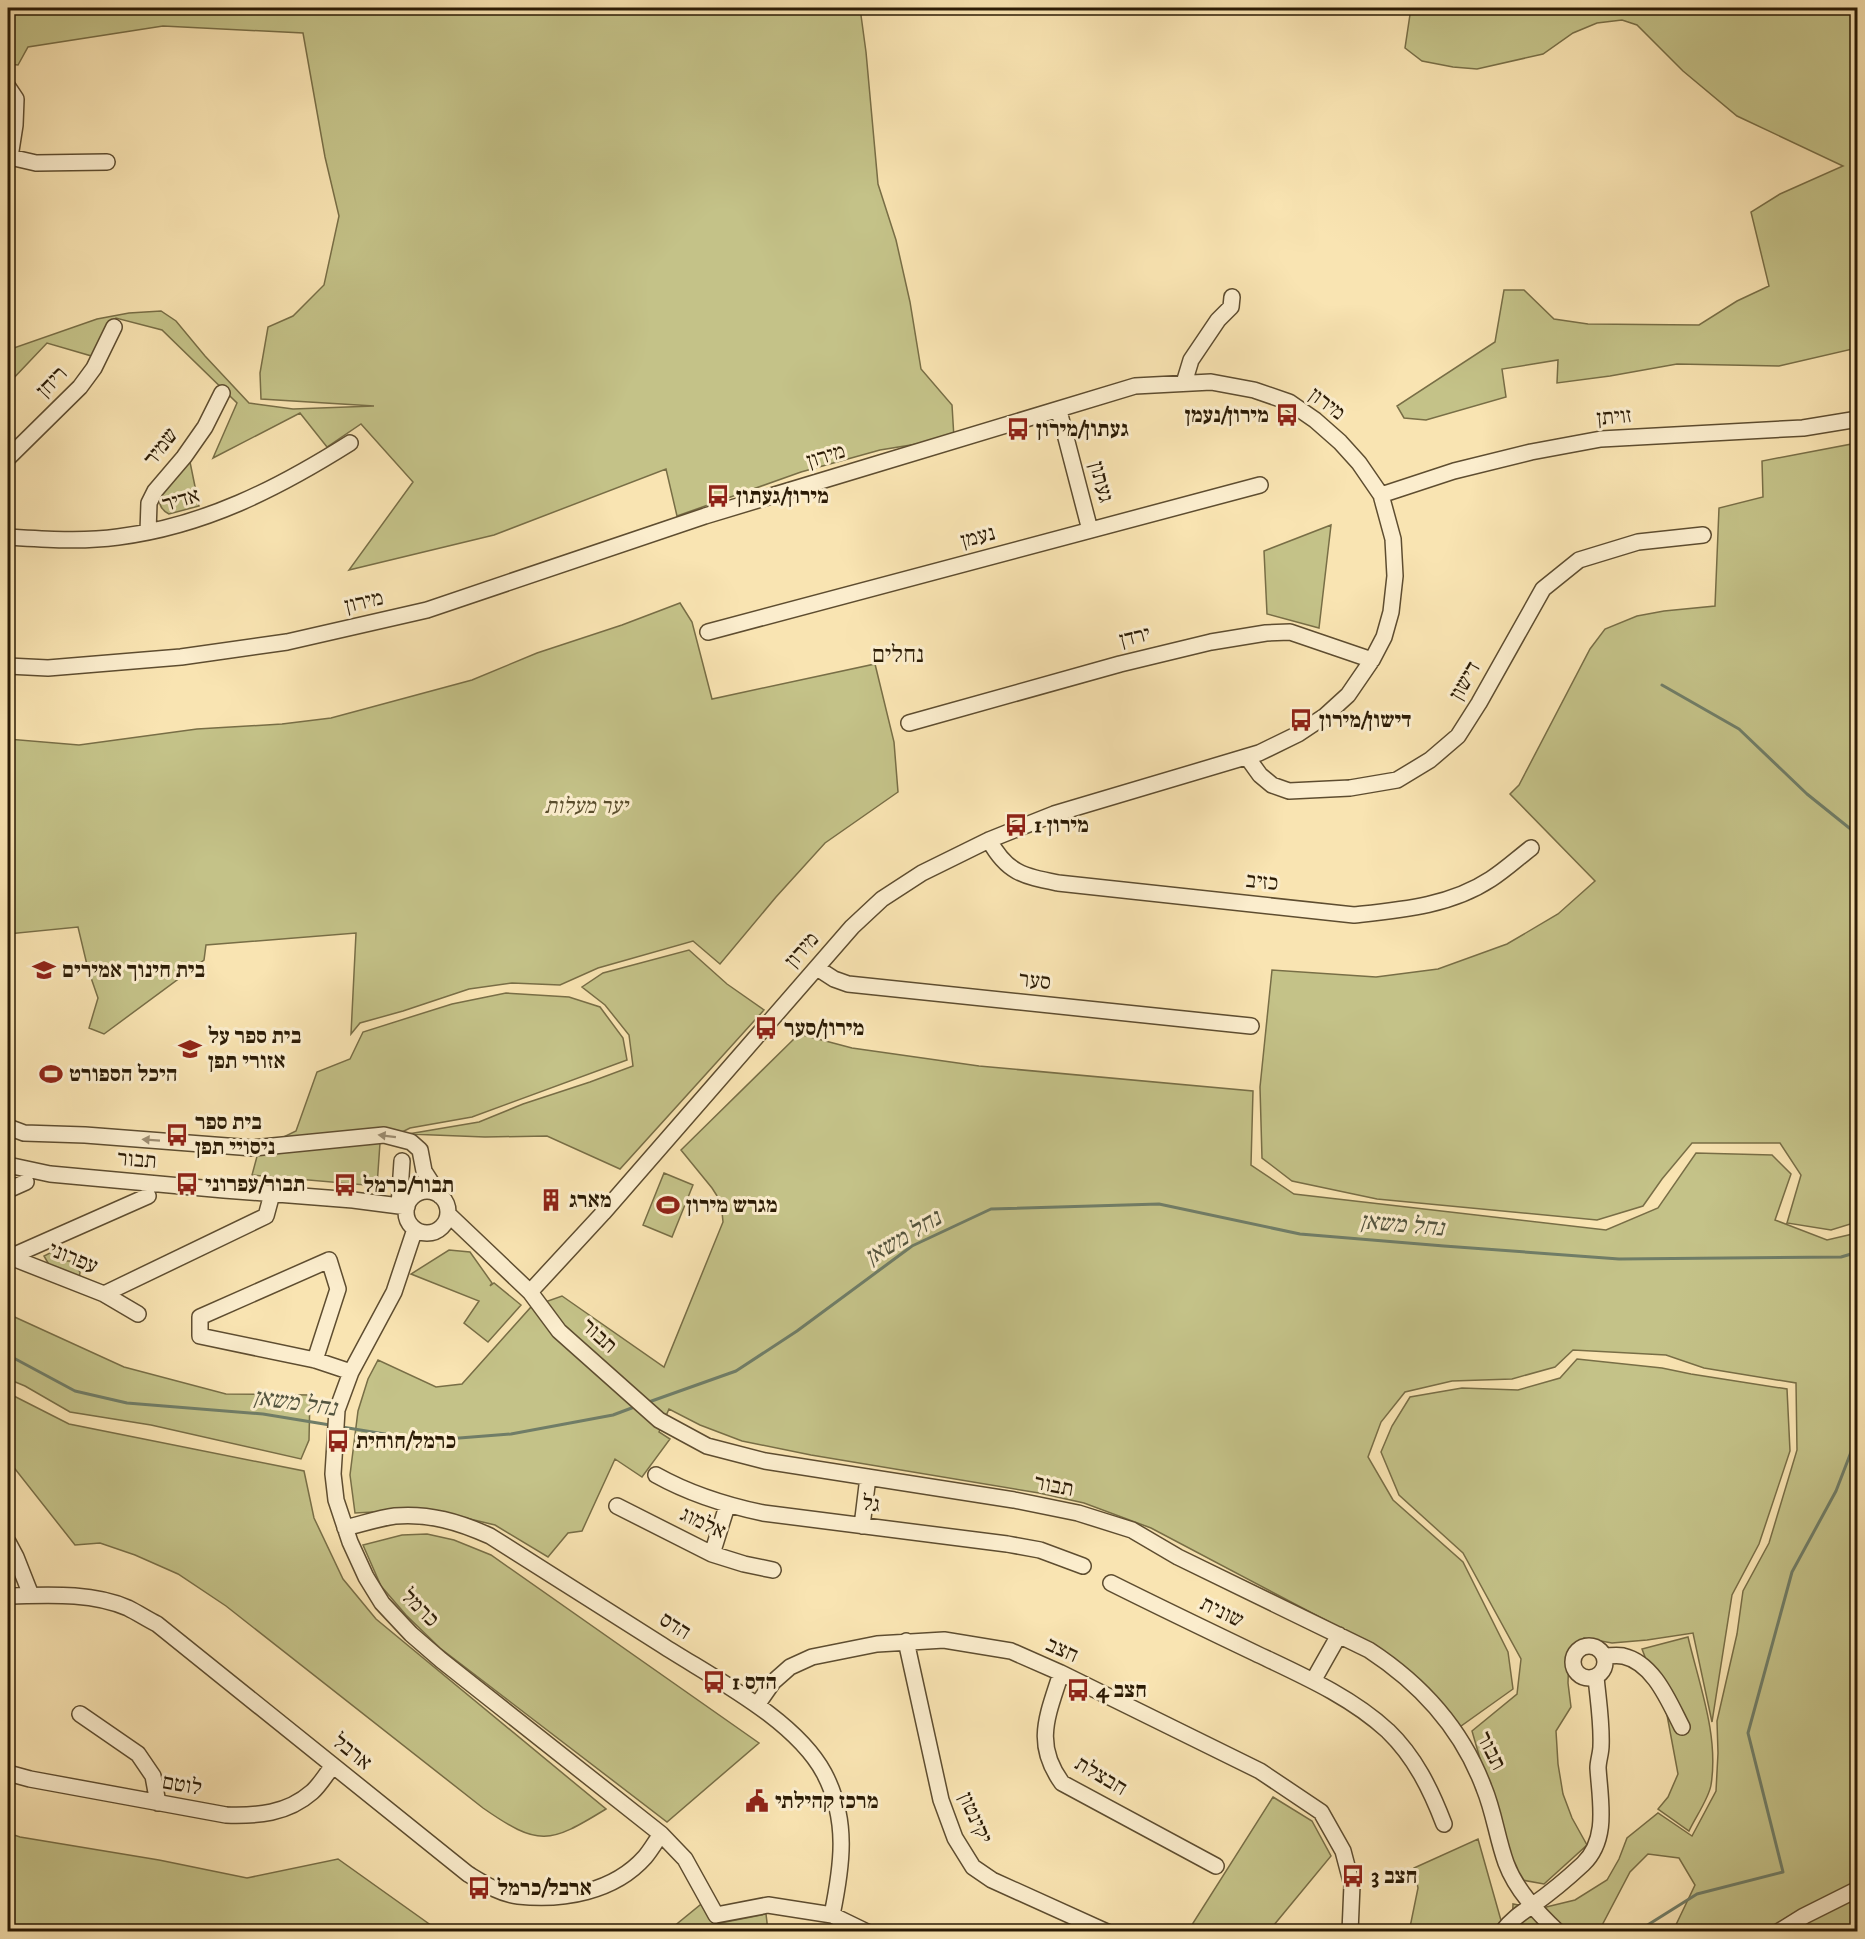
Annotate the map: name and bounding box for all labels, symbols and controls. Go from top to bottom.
street label: ריחן [31,361,73,403]
street label: מירון [1303,381,1351,427]
place label: מירון/נעמן [1185,402,1269,429]
bus stop icon: מירון/נעמן [1274,402,1300,428]
street label: זויתן [1595,402,1633,432]
bus stop icon: געתון/מירון [1005,416,1031,442]
place label: געתון/מירון [1036,416,1129,443]
street label: שמיר [138,422,184,472]
street label: מירון [803,437,849,475]
street label: געתון [1083,458,1119,506]
street label: אדיר [159,482,203,518]
bus stop icon: מירון/געתון [705,483,731,509]
place label: מירון/געתון [736,483,829,510]
street label: נעמן [958,519,998,555]
street label: מירון [342,584,386,620]
street label: ירדן [1117,620,1153,654]
district label: נחלים [872,640,924,670]
street label: דישון [1443,657,1487,705]
bus stop icon: דישון/מירון [1288,707,1314,733]
place label: דישון/מירון [1319,707,1412,734]
park label: יער מעלות [545,793,629,820]
bus stop icon: מירון 1 [1003,812,1029,838]
place label: מירון 1 [1034,812,1089,839]
street label: כזיב [1244,867,1280,897]
street label: מירון [779,926,825,974]
school or university icon: בית חינוך אמירים [31,957,57,983]
place label: בית חינוך אמירים [62,957,206,984]
street label: סער [1018,966,1052,996]
bus stop icon: מירון/סער [753,1015,779,1041]
place label: מירון/סער [784,1015,864,1042]
place label: בית ספר על אזורי תפן [208,1023,302,1075]
school or university icon: בית ספר על אזורי תפן [177,1036,203,1062]
sports icon: היכל הספורט [38,1061,64,1087]
place label: היכל הספורט [69,1061,177,1088]
place label: בית ספר ניסויי תפן [195,1109,275,1161]
bus stop icon: בית ספר ניסויי תפן [164,1122,190,1148]
one-way arrow [378,1131,397,1141]
one-way arrow [142,1136,161,1145]
street label: תבור [116,1145,158,1175]
bus stop icon: תבור/עפרוני [174,1171,200,1197]
place label: תבור/עפרוני [205,1171,305,1198]
bus stop icon: תבור/כרמל [332,1172,358,1198]
place label: תבור/כרמל [363,1172,454,1199]
building icon: מארג [538,1187,564,1213]
place label: מארג [569,1187,612,1214]
sports icon: מגרש מירון [655,1192,681,1218]
place label: מגרש מירון [686,1192,778,1219]
water label: נחל משאן [859,1203,948,1272]
water label: נחל משאן [1359,1206,1447,1244]
street label: עפרוני [44,1236,102,1280]
street label: תבור [575,1313,623,1359]
water label: נחל משאן [251,1382,341,1424]
bus stop icon: כרמל/חוחית [325,1428,351,1454]
place label: כרמל/חוחית [356,1428,456,1455]
street label: תבור [1032,1469,1076,1503]
street label: גל [860,1489,882,1519]
street label: אלמוג [676,1501,730,1545]
street label: כרמל [395,1583,445,1633]
street label: שונית [1196,1590,1248,1634]
street label: הדס [654,1606,696,1646]
street label: חצב [1041,1631,1083,1669]
bus stop icon: הדס 1 [701,1669,727,1695]
place label: הדס 1 [732,1669,777,1696]
bus stop icon: חצב 4 [1065,1677,1091,1703]
place label: חצב 4 [1096,1677,1147,1704]
street label: תבור [1470,1727,1512,1775]
street label: ארבל [327,1728,377,1776]
street label: חבצלת [1070,1750,1132,1802]
street label: לוטם [160,1768,204,1802]
public building icon: מרכז קהילתי [744,1788,770,1814]
place label: מרכז קהילתי [775,1788,879,1815]
street label: יקינטון [952,1788,998,1848]
bus stop icon: חצב 3 [1340,1863,1366,1889]
place label: חצב 3 [1371,1863,1418,1890]
bus stop icon: ארבל/כרמל [466,1875,492,1901]
place label: ארבל/כרמל [497,1875,592,1902]

